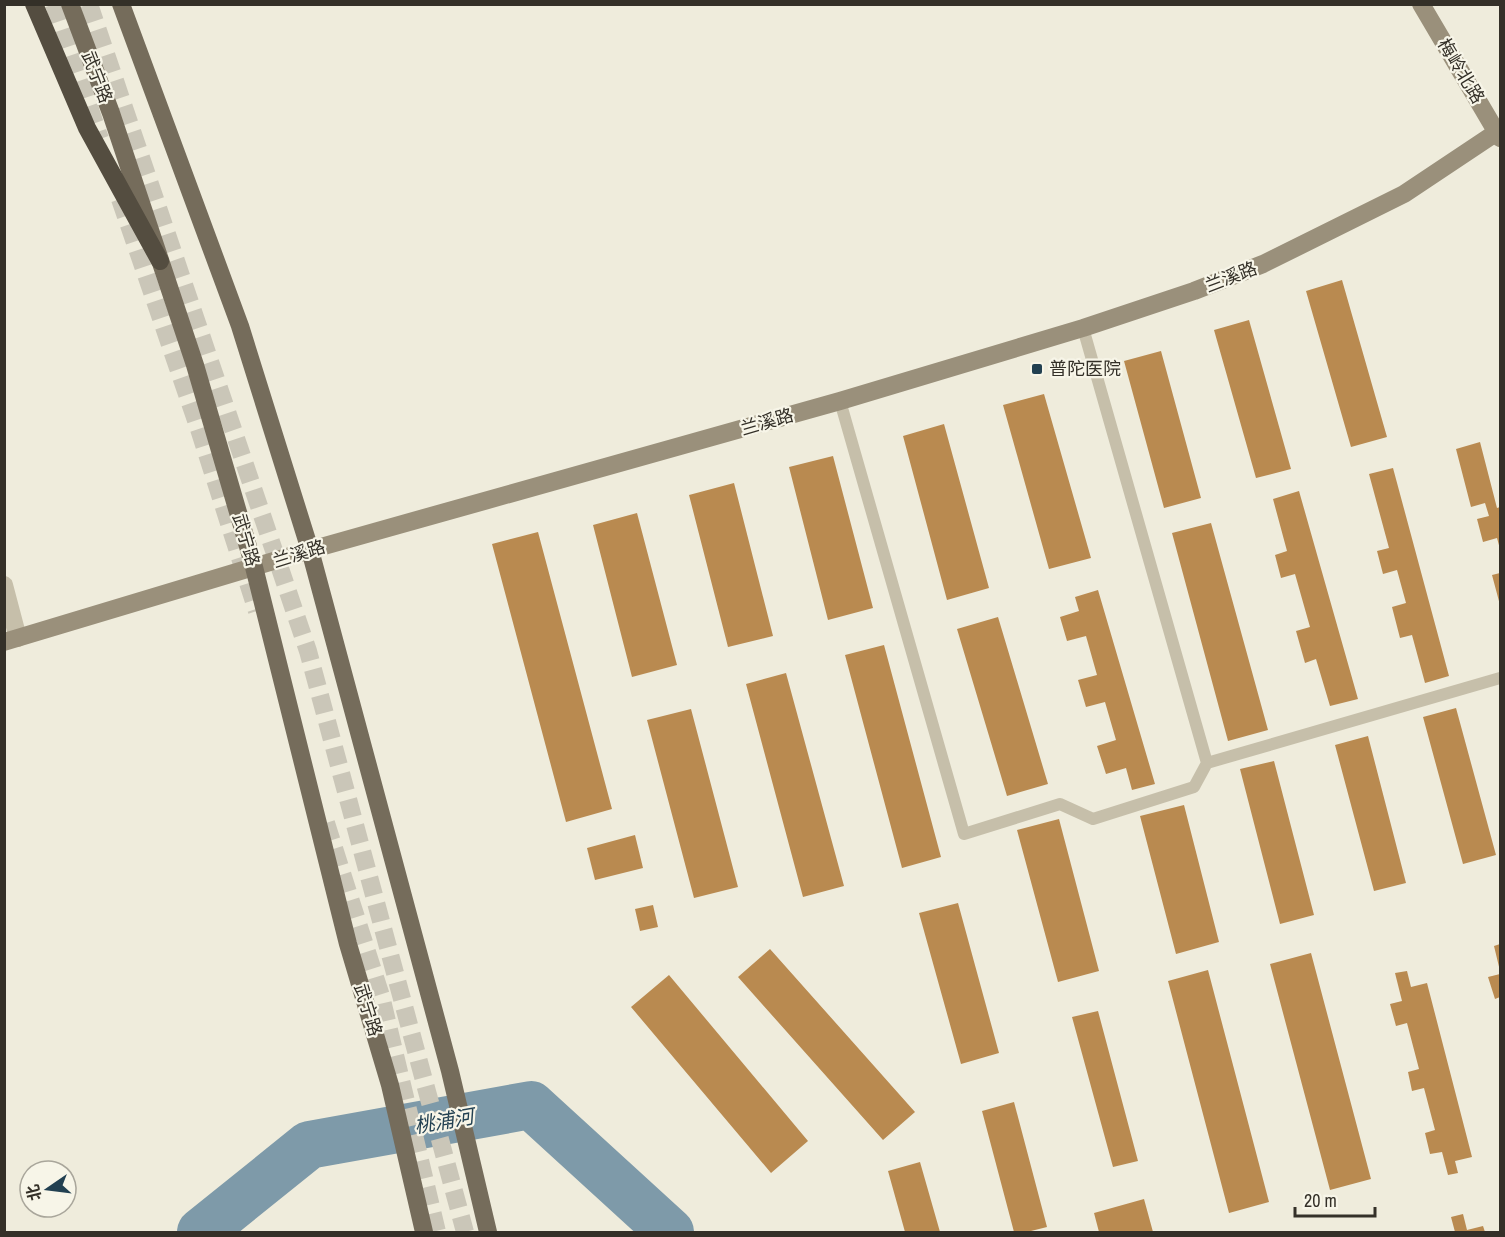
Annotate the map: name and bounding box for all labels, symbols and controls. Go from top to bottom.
street label: 梅岭北路 [1432,33,1491,108]
street label: 武宁路 [76,47,119,107]
street label: 兰溪路 [1201,255,1261,298]
place label: 普陀医院 [1049,356,1121,381]
marker: 普陀医院 [1030,362,1044,376]
street label: 兰溪路 [737,402,796,441]
street label: 武宁路 [227,510,266,569]
street label: 兰溪路 [269,534,328,573]
street label: 武宁路 [349,980,388,1039]
water label: 桃浦河 [412,1101,480,1139]
north arrow [18,1159,78,1219]
scale bar [1295,1180,1374,1218]
text: 北 [21,1182,46,1203]
text: 20 m [1304,1188,1337,1213]

